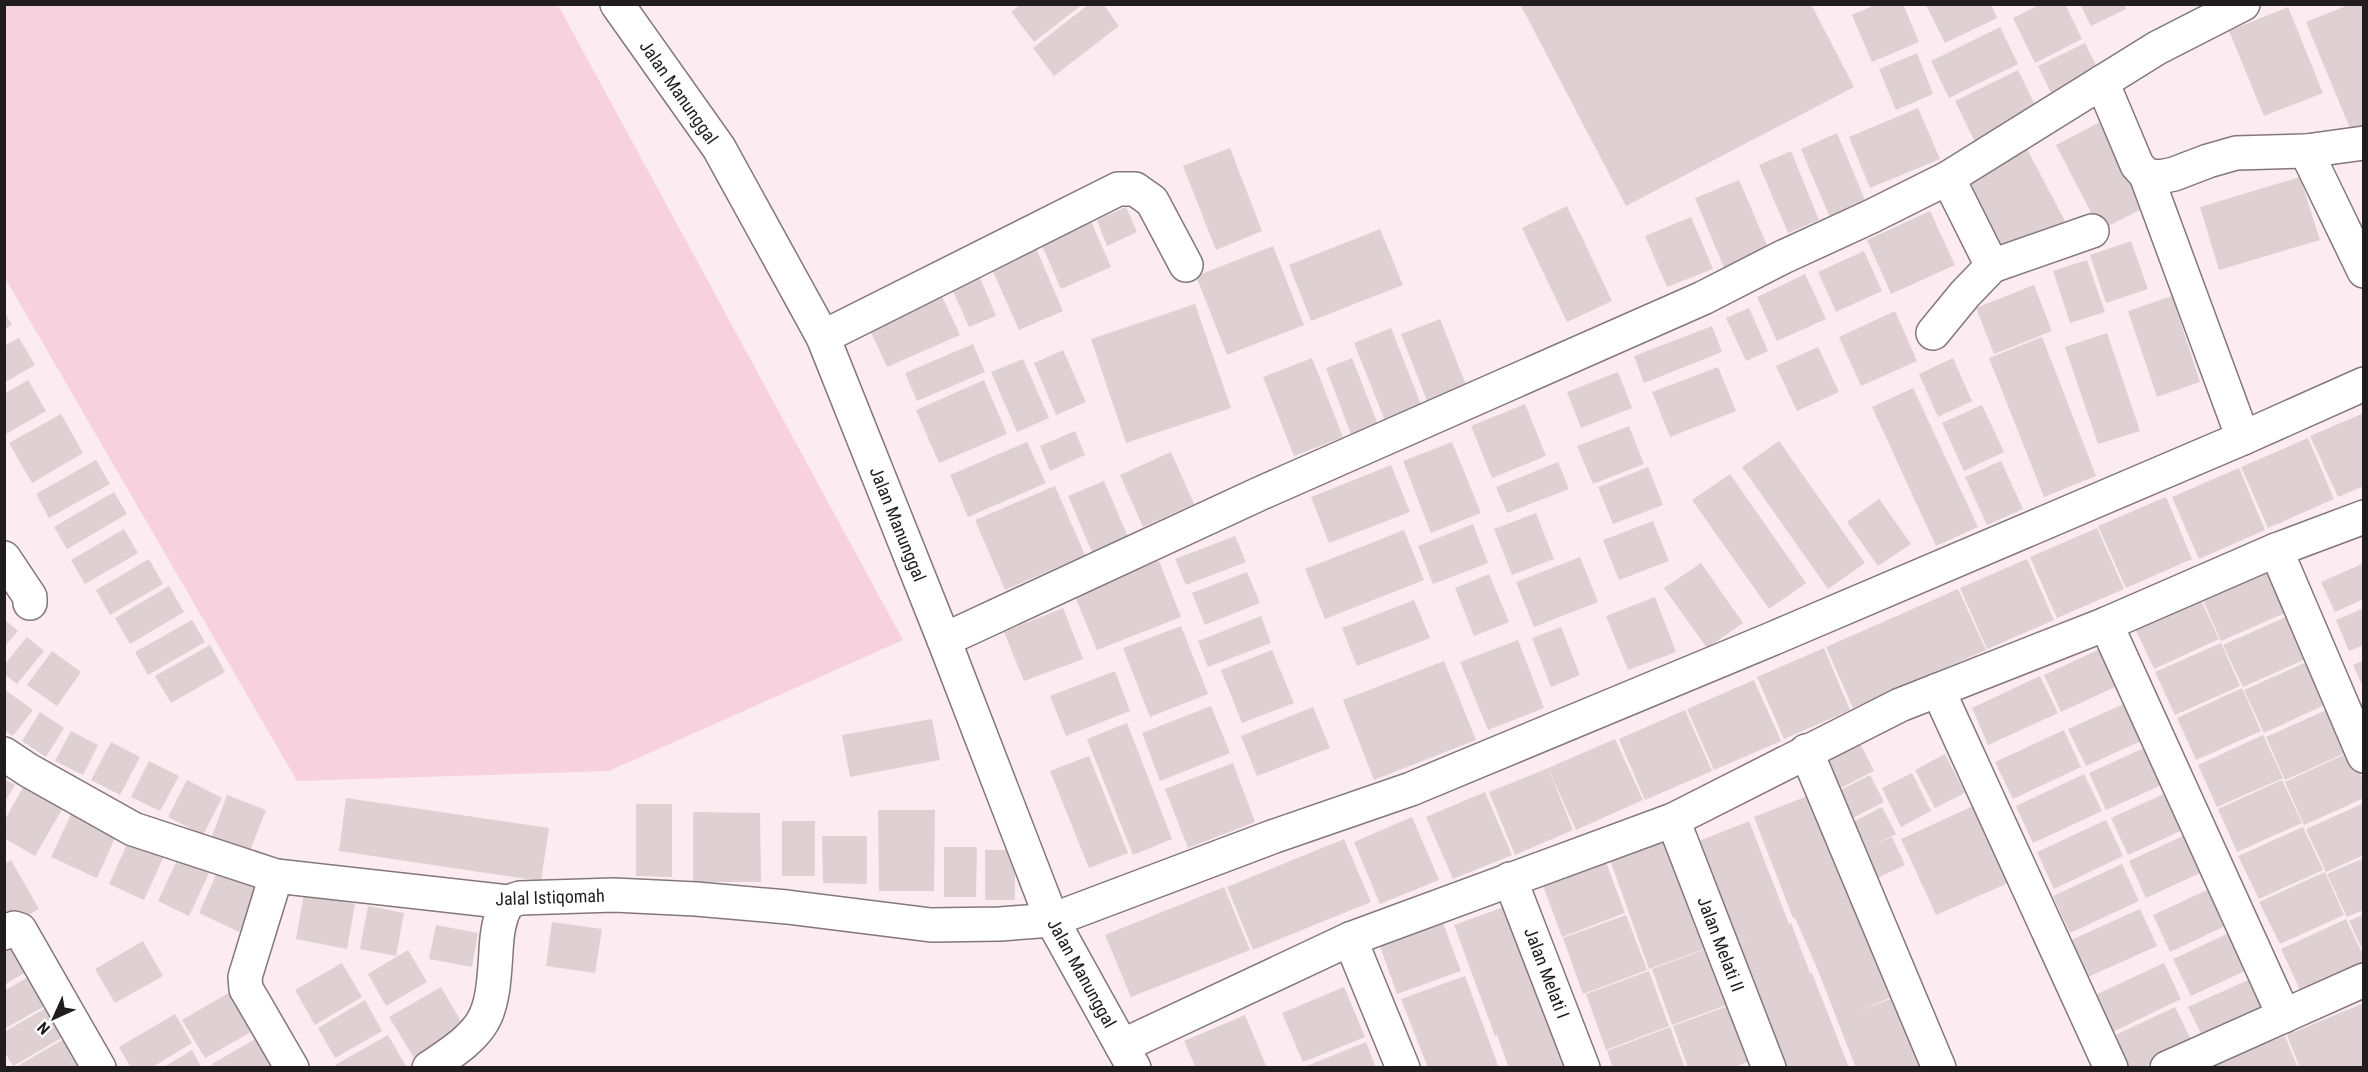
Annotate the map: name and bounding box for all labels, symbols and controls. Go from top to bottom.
street label: Jalan Manunggal [635,36,723,148]
street label: Jalan Manunggal [865,464,931,584]
street label: Jalal Istiqomah [495,885,605,909]
street label: Jalan Melati II [1693,893,1749,995]
street label: Jalan Manunggal [1043,915,1121,1031]
street label: Jalan Melati I [1520,925,1574,1021]
north arrow [24,988,84,1048]
text: N [34,1018,54,1038]

